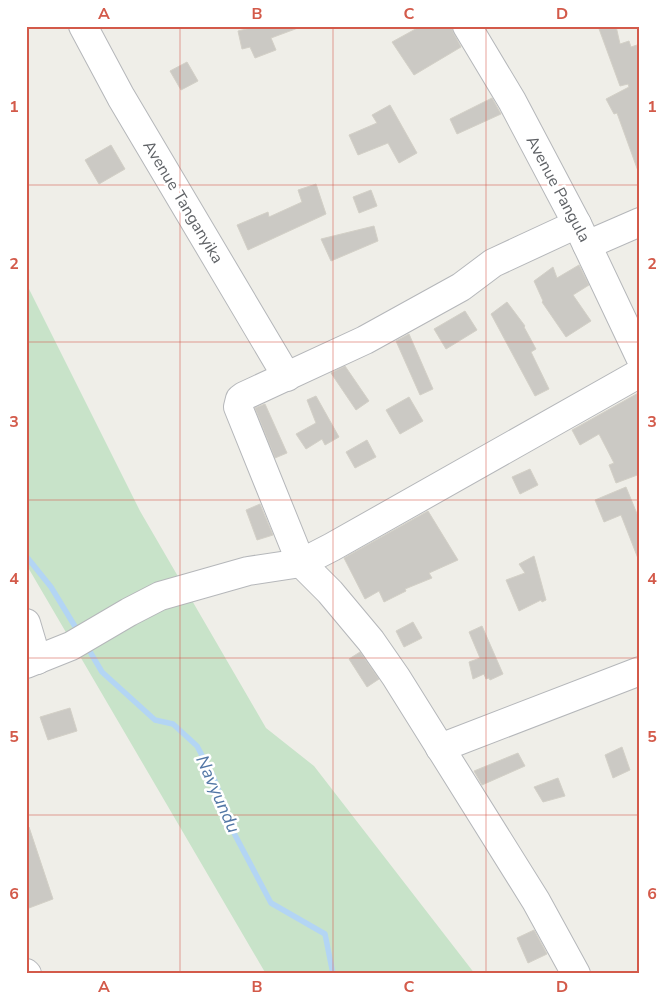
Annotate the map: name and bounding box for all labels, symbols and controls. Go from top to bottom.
text: A [98,3,110,25]
text: B [251,3,263,25]
text: C [404,3,415,25]
text: D [556,3,568,25]
text: 1 [9,96,19,118]
text: 1 [647,96,657,118]
street label: Avenue Pangula [521,132,595,246]
street label: Avenue Tanganyika [138,136,228,268]
text: 2 [9,253,19,275]
text: 2 [647,253,657,275]
text: 3 [9,411,19,433]
text: 3 [647,411,657,433]
text: 4 [9,568,19,590]
text: 4 [647,568,657,590]
text: 5 [9,726,19,748]
text: 5 [647,726,657,748]
water label: Navyundu [190,751,246,837]
text: 6 [9,883,19,905]
text: 6 [647,883,657,905]
text: A [98,976,110,998]
text: B [251,976,263,998]
text: C [404,976,415,998]
text: D [556,976,568,998]

